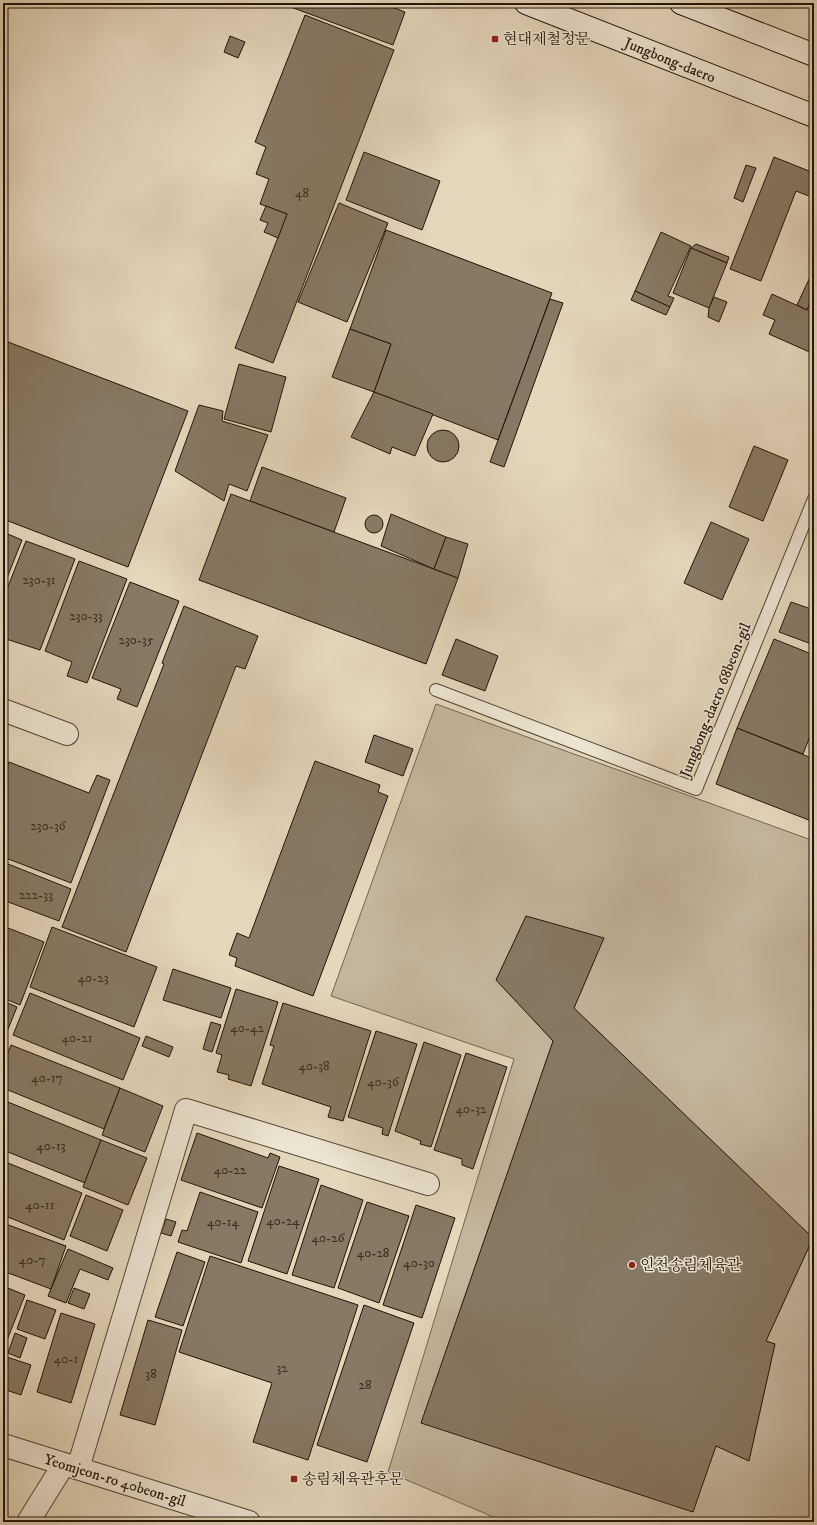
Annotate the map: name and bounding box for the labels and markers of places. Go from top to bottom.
place label: 현대제철정문 [503,30,590,49]
marker: 현대제철정문 [490,34,500,44]
place label: 인천송림체육관 [640,1256,742,1275]
marker: 인천송림체육관 [627,1260,637,1270]
place label: 송림체육관후문 [302,1470,404,1489]
marker: 송림체육관후문 [289,1474,299,1484]

